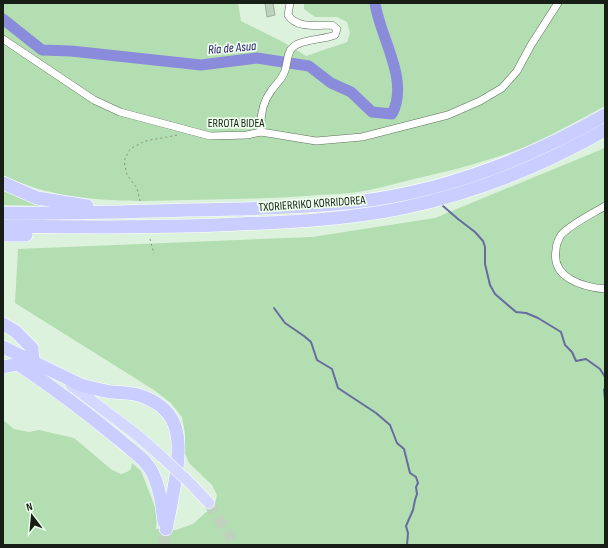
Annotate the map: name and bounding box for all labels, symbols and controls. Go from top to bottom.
water label: Ría de Asua [207,38,258,58]
street label: ERROTA BIDEA [208,116,265,131]
street label: TXORIERRIKO KORRIDOREA [258,193,367,215]
north arrow [12,496,52,536]
text: N [25,500,34,514]

